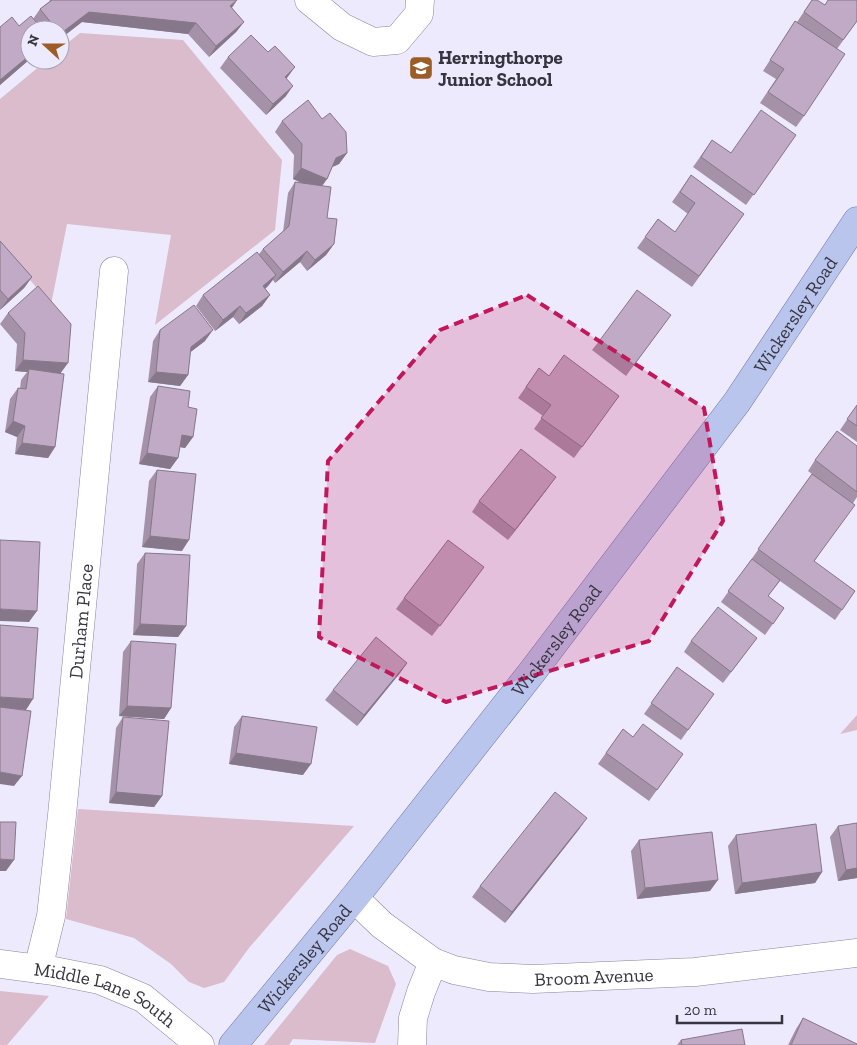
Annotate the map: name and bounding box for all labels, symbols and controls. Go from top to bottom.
north arrow [20,20,70,70]
text: N [23,32,43,49]
place label: Herringthorpe Junior School [438,46,563,91]
school or university icon: Herringthorpe Junior School [408,55,434,81]
street label: Wickersley Road [748,252,842,377]
street label: Durham Place [64,562,97,680]
street label: Wickersley Road [506,579,606,701]
street label: Wickersley Road [253,899,356,1018]
street label: Middle Lane South [33,957,181,1032]
street label: Broom Avenue [534,962,654,990]
scale bar [677,992,782,1024]
text: 20 m [684,1001,717,1019]

